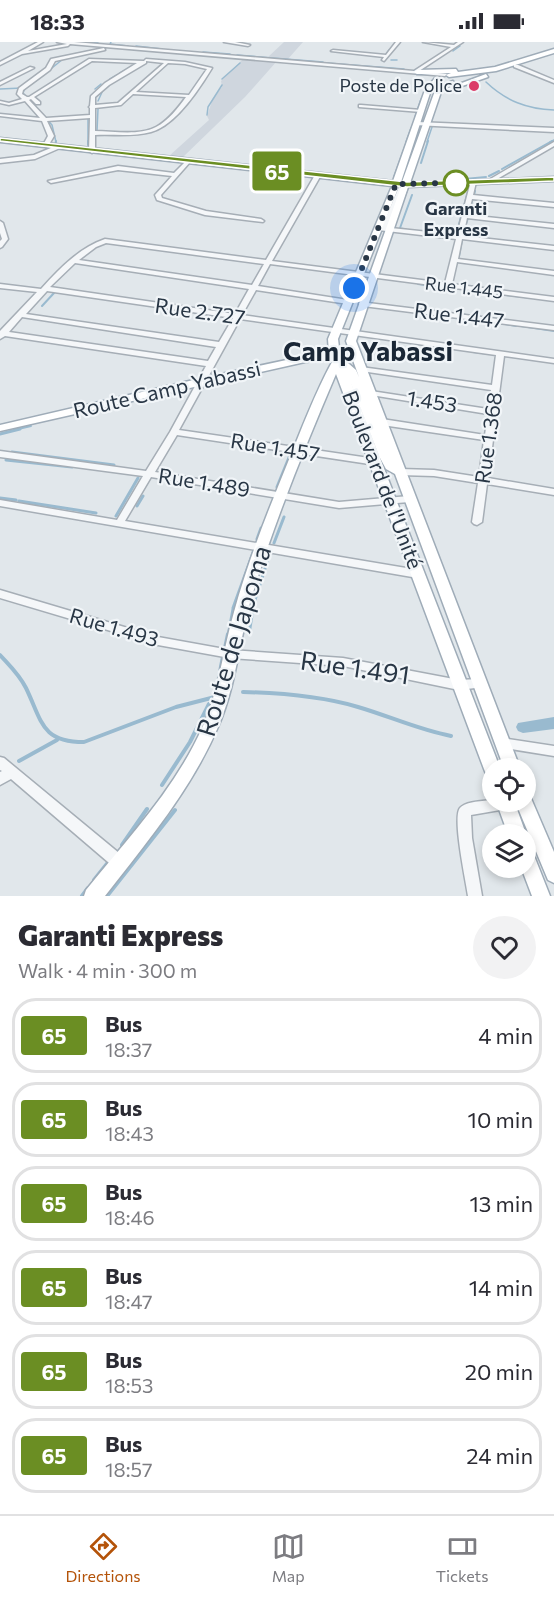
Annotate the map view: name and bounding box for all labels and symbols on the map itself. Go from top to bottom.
place label: Poste de Police [339,74,462,96]
marker: Poste de Police [467,79,481,93]
line badge: 65 [250,152,304,190]
marker: Garanti Express [443,170,469,196]
place label: Garanti Express [424,197,488,240]
street label: Rue 1.445 [424,271,504,303]
your location [339,273,369,303]
street label: Rue 2.727 [153,292,247,329]
street label: Rue 1.447 [413,297,506,332]
district label: Camp Yabassi [283,334,453,367]
street label: Route Camp Yabassi [70,355,263,422]
street label: 1.453 [405,384,459,417]
street label: Boulevard de l'Unité [338,387,429,572]
street label: Rue 1.368 [469,390,506,485]
street label: Rue 1.457 [229,427,322,466]
street label: Rue 1.489 [157,462,252,501]
street label: Route de Japoma [189,541,276,740]
street label: Rue 1.493 [67,602,162,651]
street label: Rue 1.491 [299,644,412,690]

